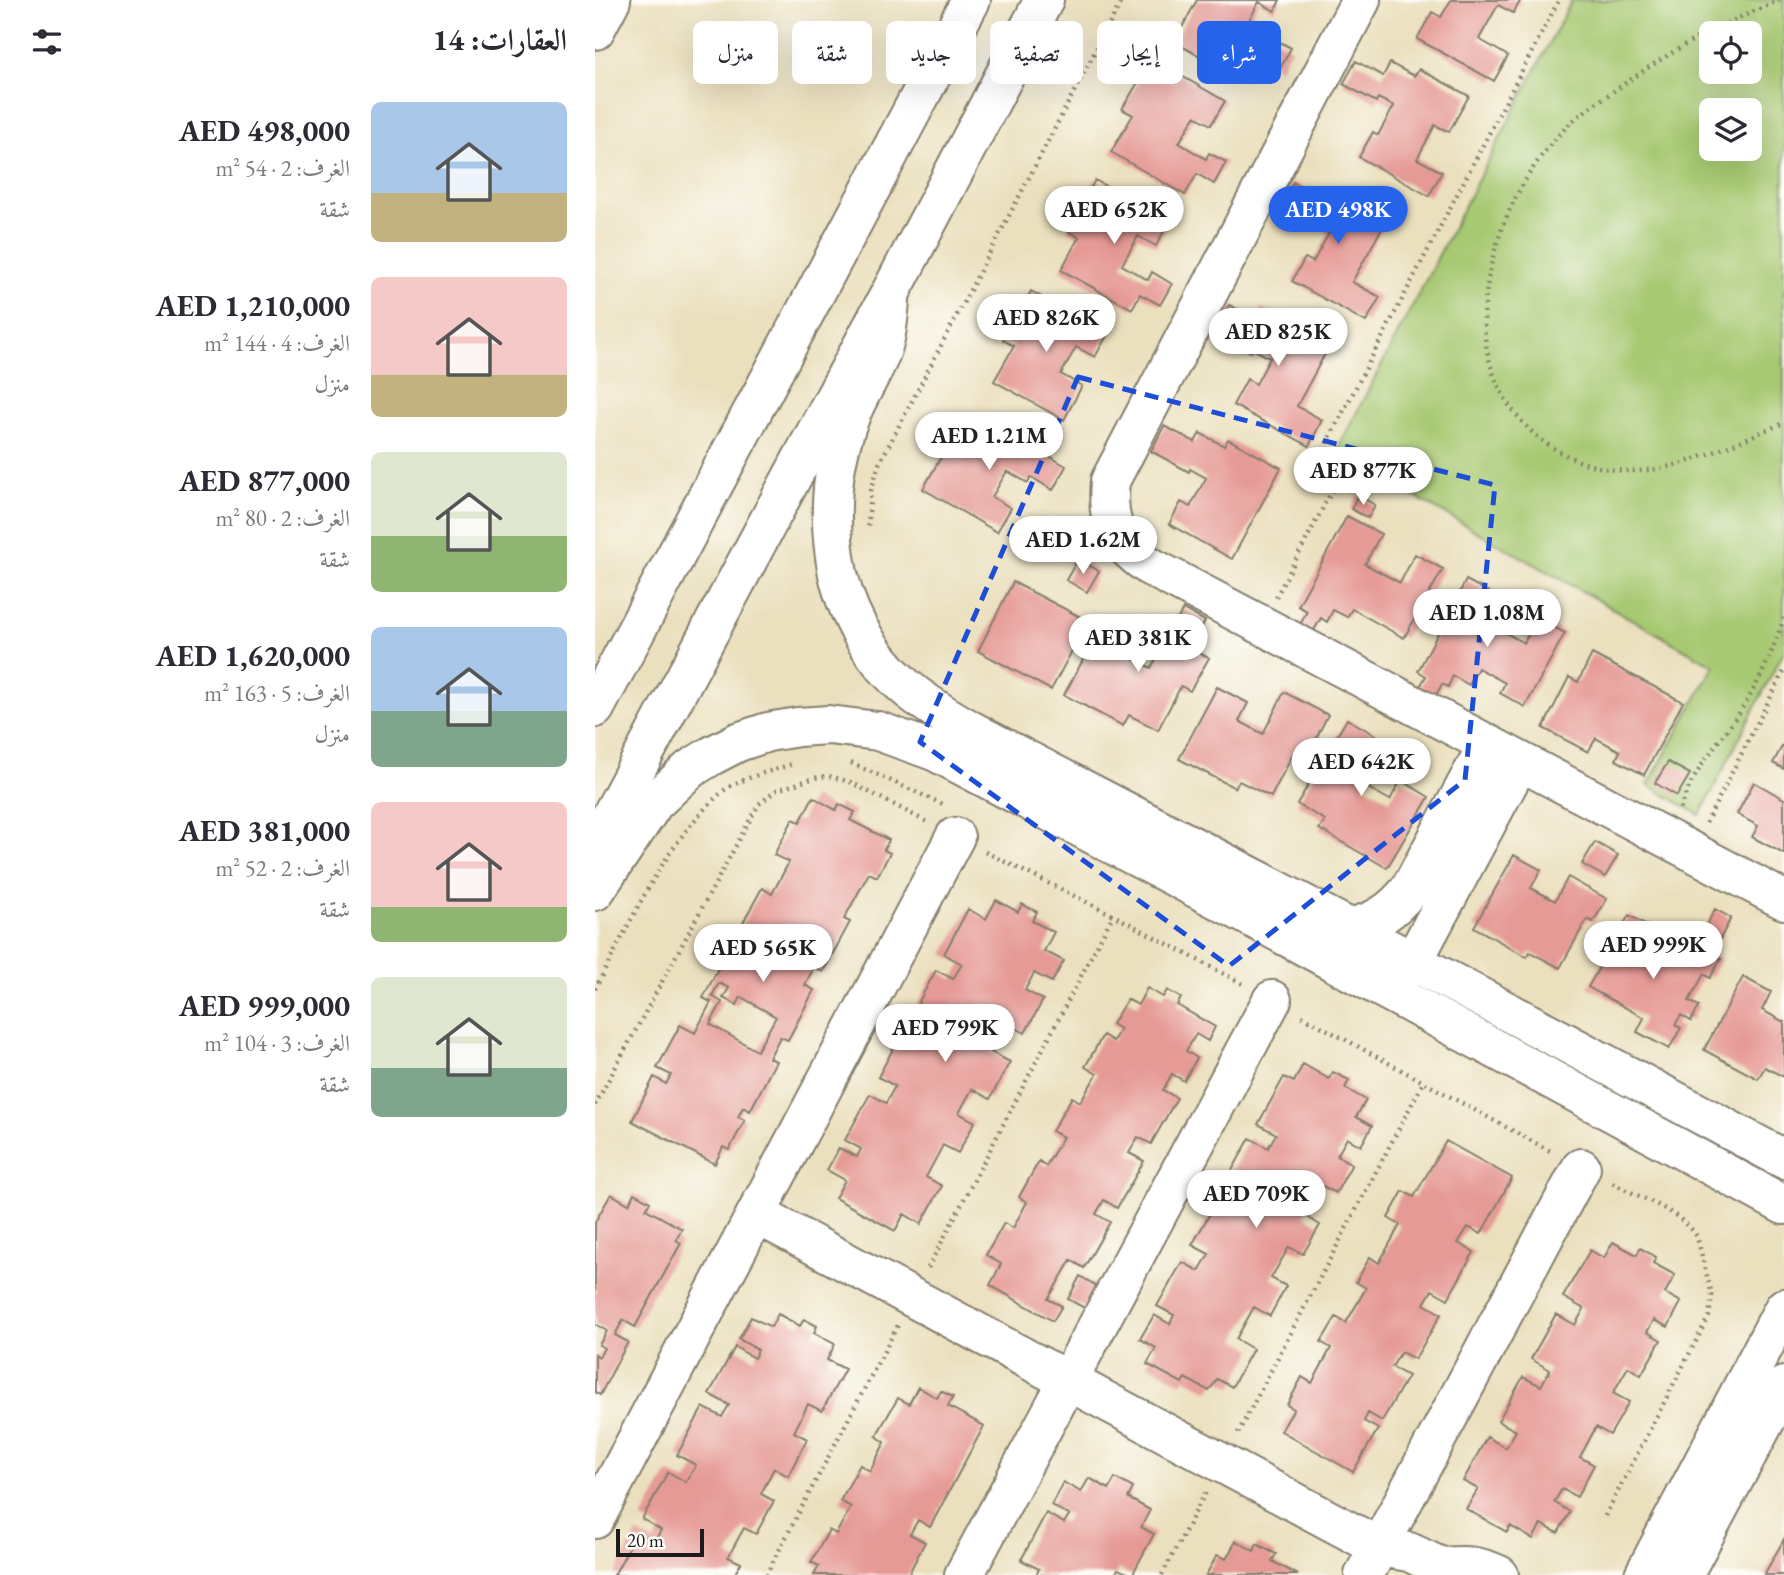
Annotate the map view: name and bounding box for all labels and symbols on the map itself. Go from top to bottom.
pin: AED 652K [1042,187,1186,246]
pin: AED 498K [1266,187,1410,246]
pin: AED 826K [974,294,1118,354]
pin: AED 825K [1206,308,1350,368]
pin: AED 1.21M [909,412,1069,472]
pin: AED 877K [1291,448,1435,507]
pin: AED 1.62M [1003,516,1163,576]
pin: AED 1.08M [1407,590,1567,649]
pin: AED 381K [1066,614,1210,674]
pin: AED 642K [1289,738,1433,798]
pin: AED 999K [1581,922,1725,981]
pin: AED 565K [691,925,835,984]
pin: AED 799K [873,1004,1017,1064]
pin: AED 709K [1184,1170,1328,1230]
scale bar [616,1526,703,1558]

